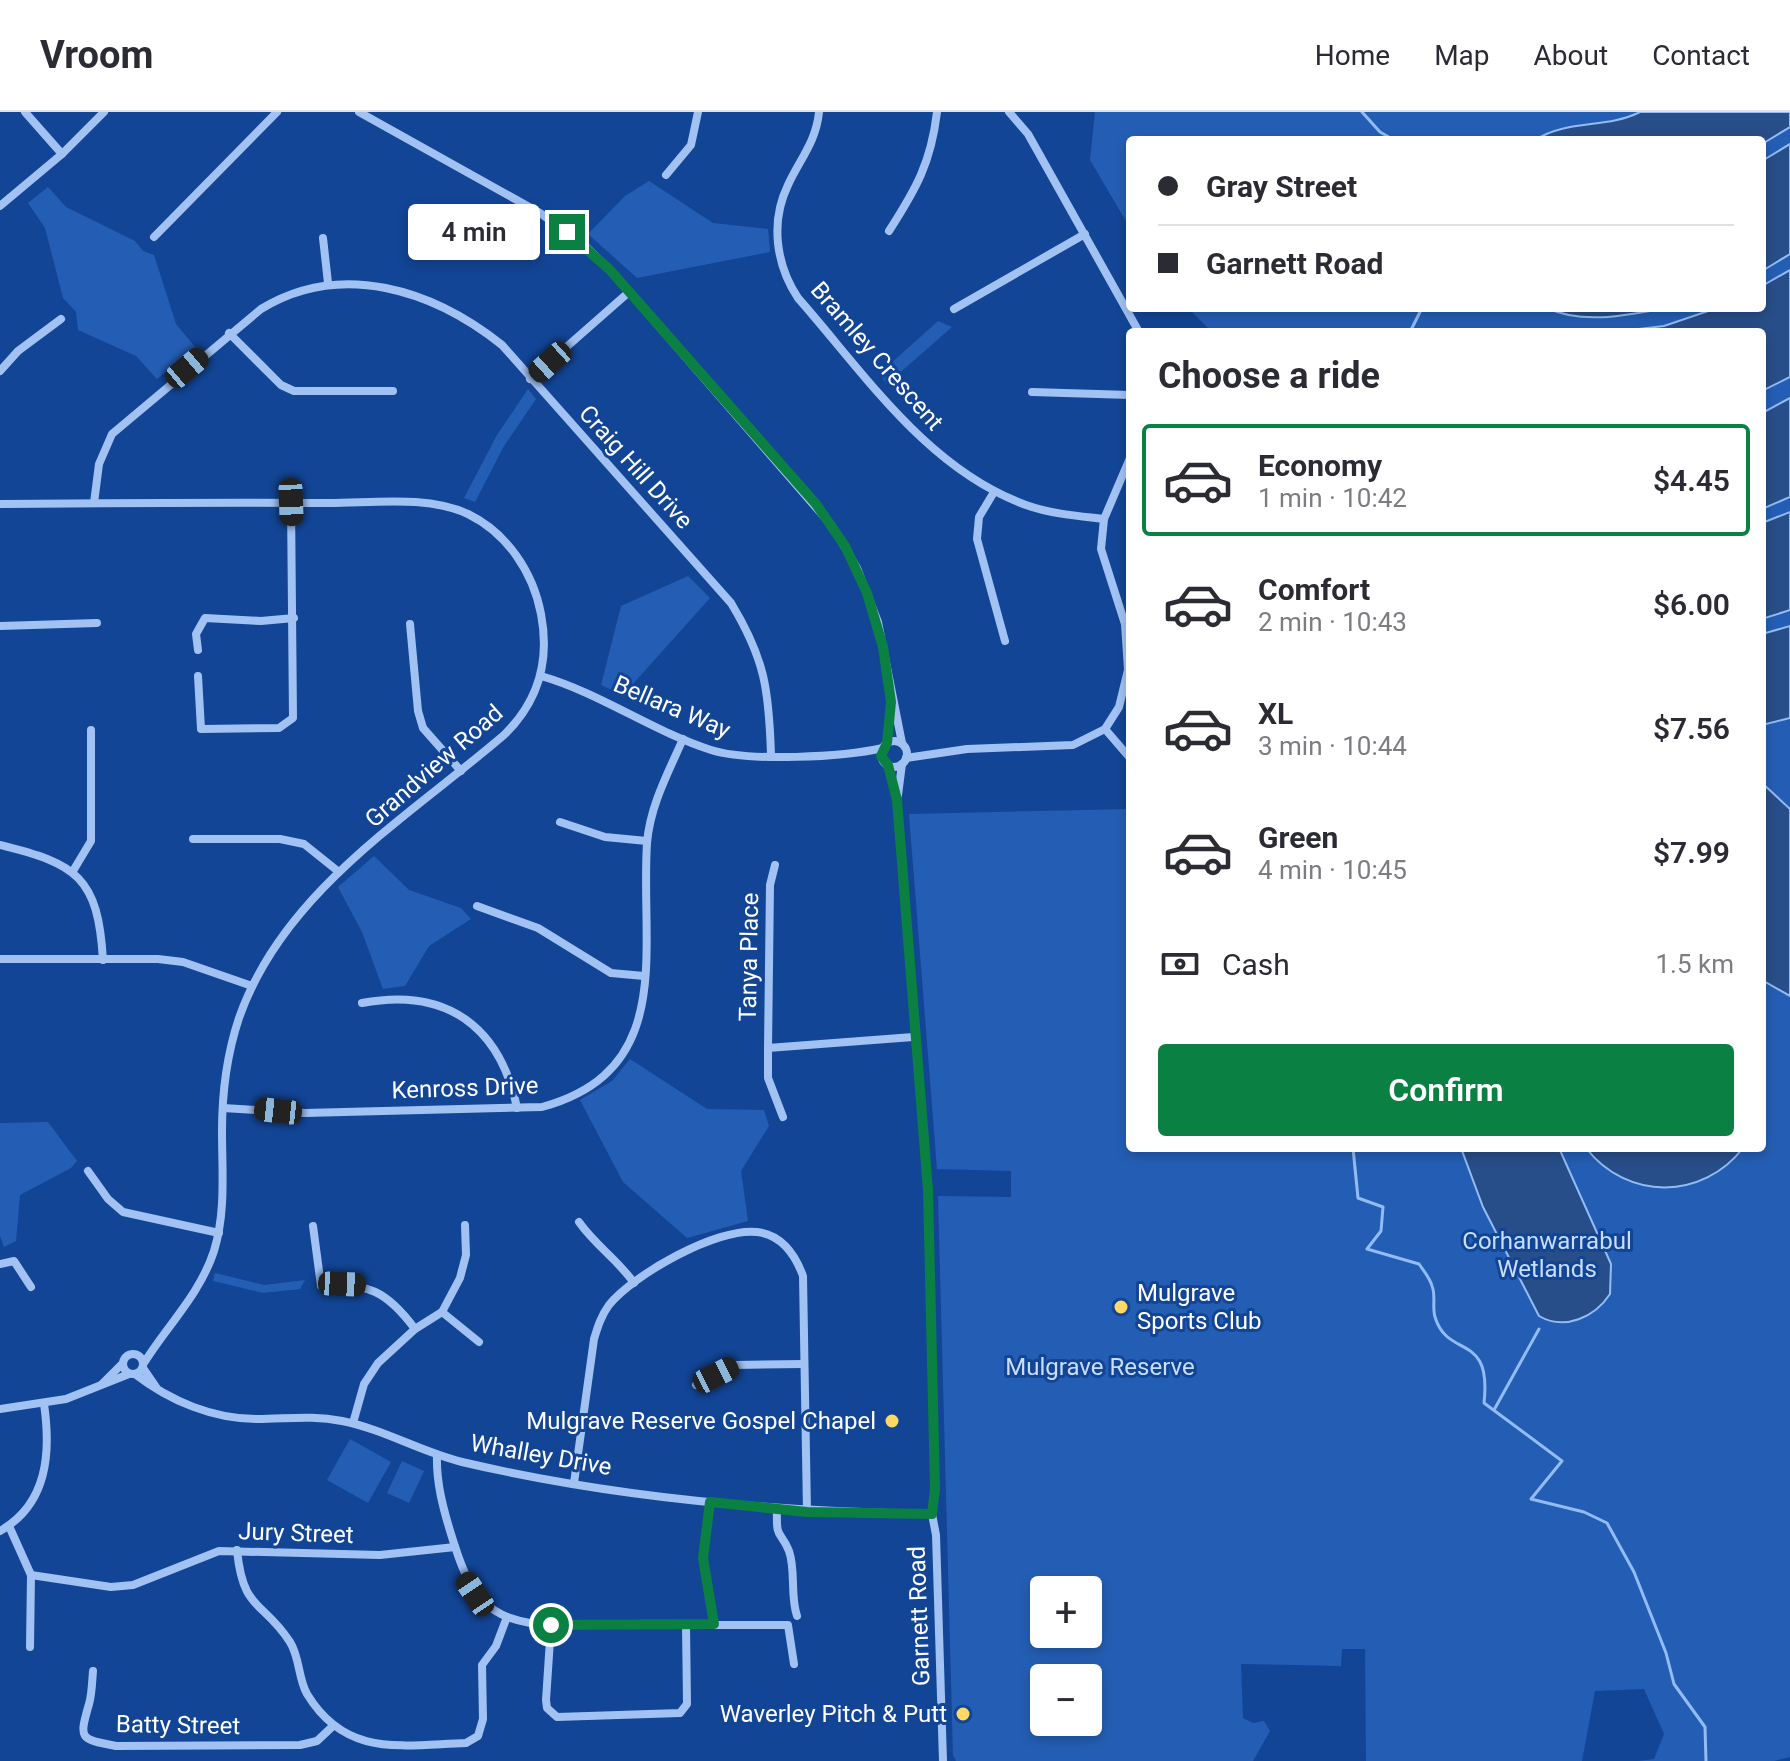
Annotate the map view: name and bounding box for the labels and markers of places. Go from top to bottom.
place label: Mulgrave Sports Club [1137,1279,1262,1335]
marker: Mulgrave Sports Club [1112,1298,1130,1316]
place label: Mulgrave Reserve Gospel Chapel [526,1407,876,1435]
marker: Mulgrave Reserve Gospel Chapel [883,1412,901,1430]
place label: Waverley Pitch & Putt [720,1700,947,1728]
marker: Waverley Pitch & Putt [954,1705,972,1723]

